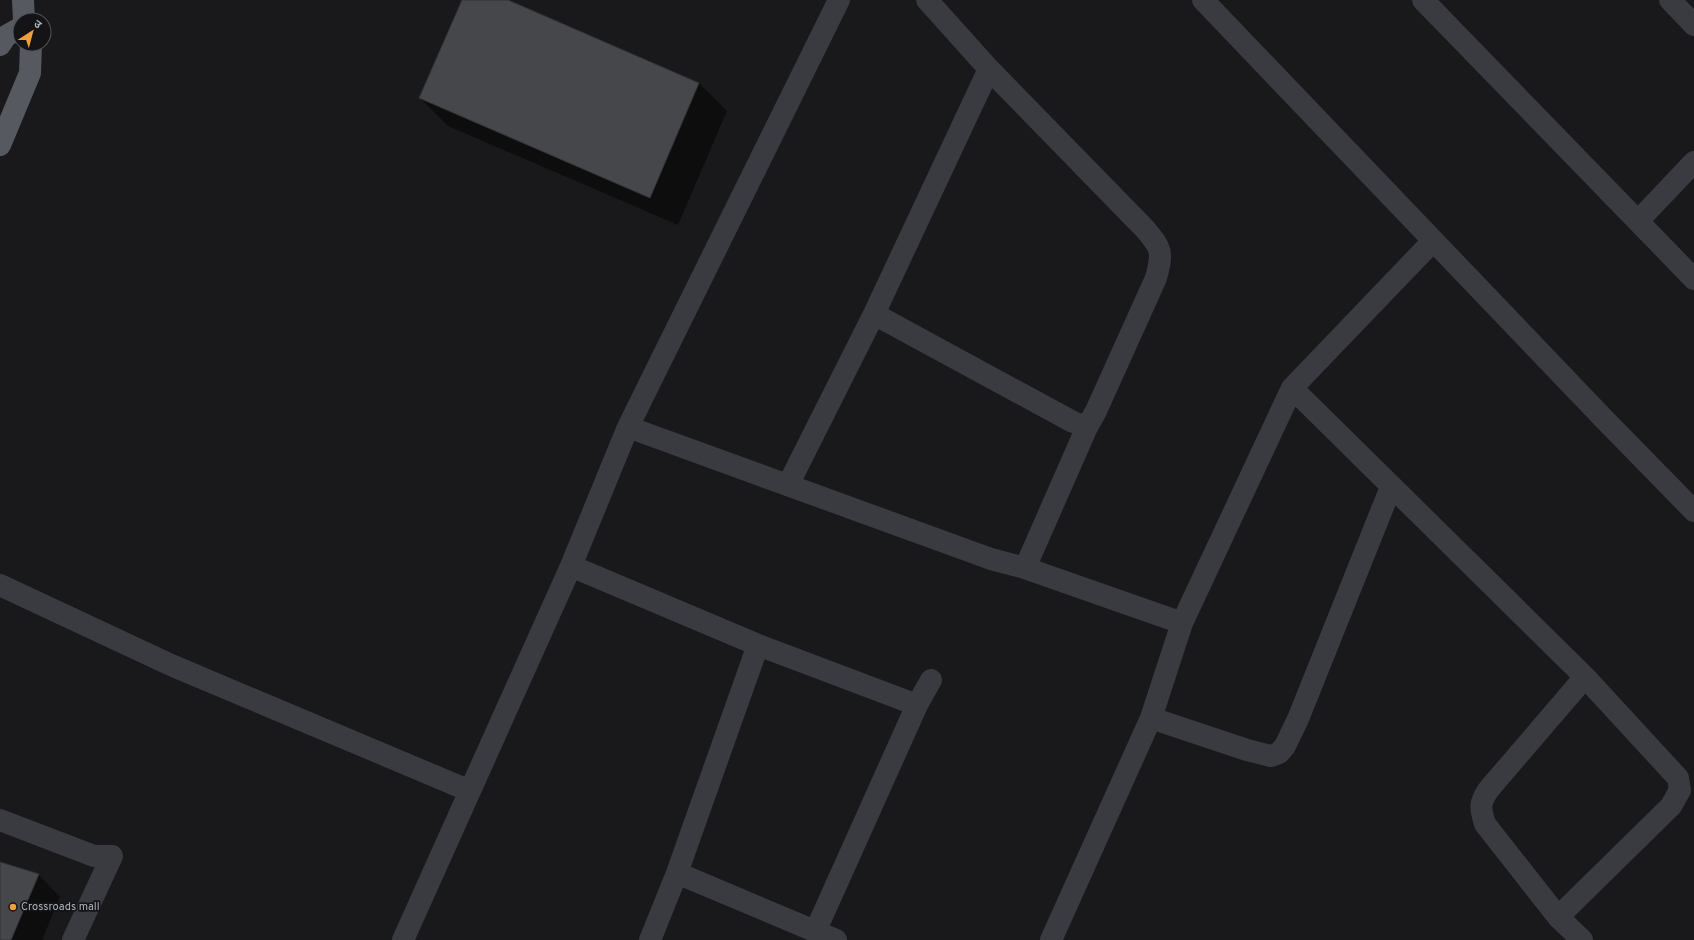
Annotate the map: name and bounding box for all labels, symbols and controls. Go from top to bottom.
north arrow [12,12,52,52]
text: उ [31,17,44,33]
place label: Crossroads mall [21,900,100,914]
marker: Crossroads mall [8,902,18,912]

